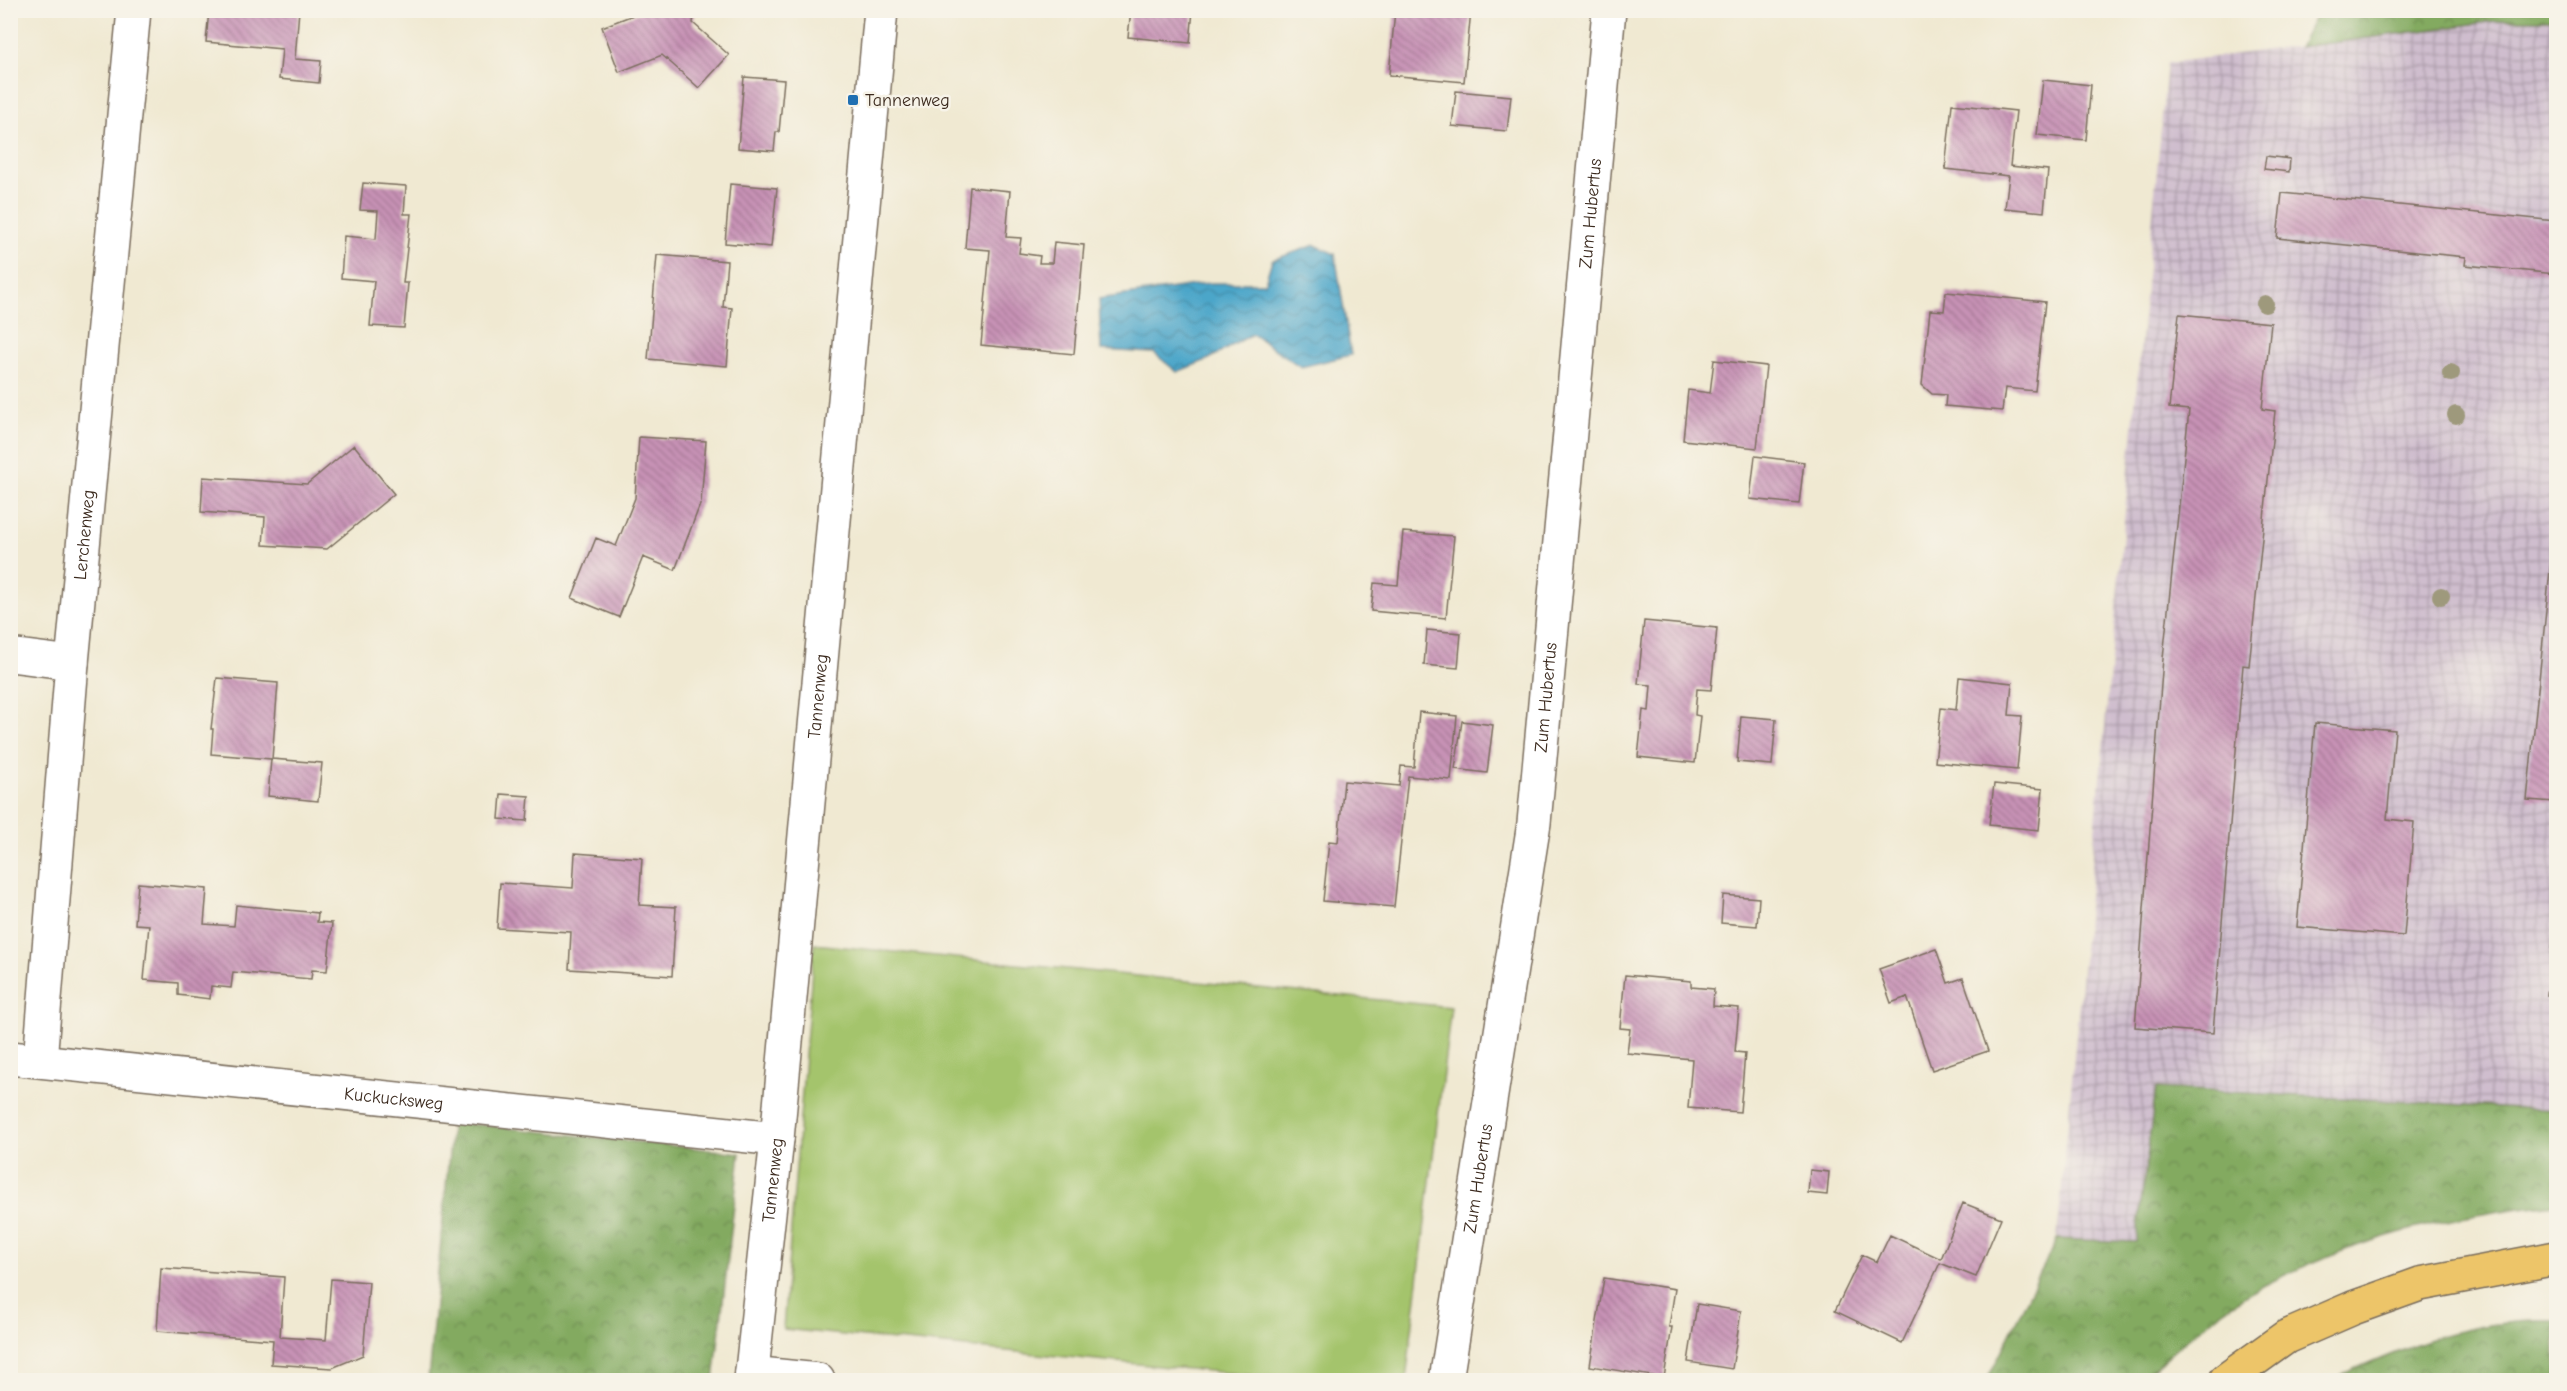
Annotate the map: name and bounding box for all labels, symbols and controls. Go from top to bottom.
place label: Tannenweg [865,90,950,111]
marker: Tannenweg [846,93,860,107]
street label: Zum Hubertus [1575,158,1606,269]
street label: Lerchenweg [69,489,99,581]
street label: Zum Hubertus [1530,641,1561,753]
street label: Tannenweg [803,653,832,740]
street label: Kuckucksweg [343,1083,445,1114]
street label: Zum Hubertus [1459,1122,1497,1235]
street label: Tannenweg [758,1137,788,1224]

